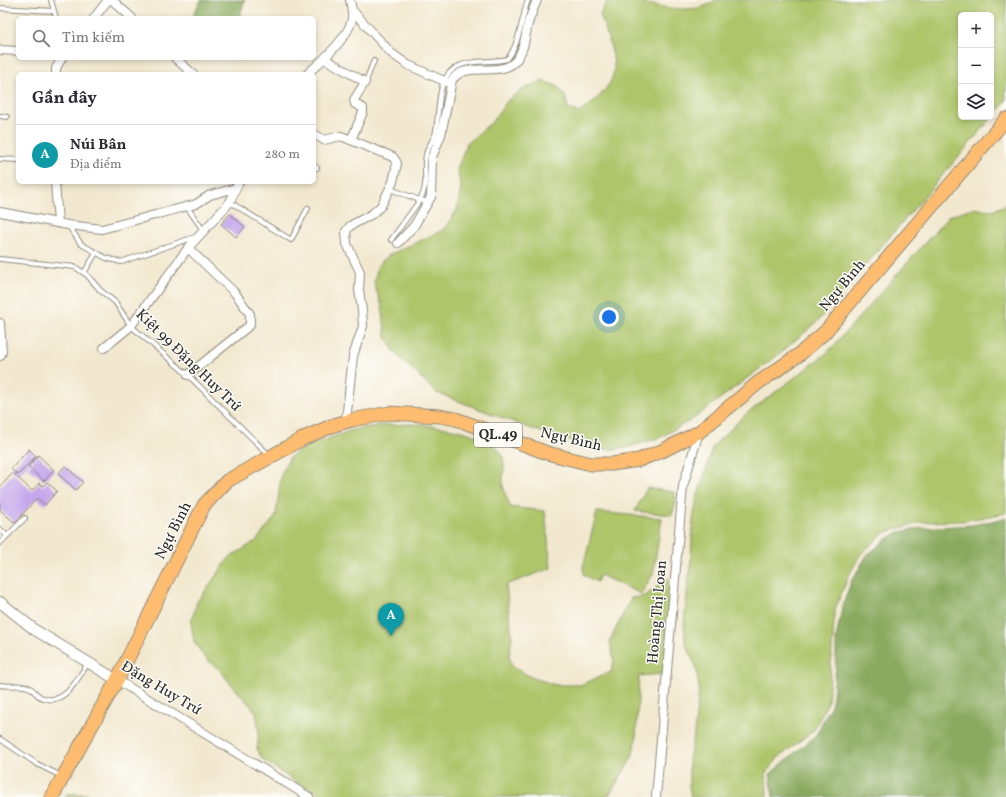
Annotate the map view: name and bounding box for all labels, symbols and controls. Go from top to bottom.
map controls [958,12,994,120]
button: + [958,12,994,48]
search box [16,16,316,60]
icon: search [30,27,52,49]
text: Tìm kiếm [62,28,125,49]
button: − [958,48,994,84]
button: layers [958,84,994,120]
text: Gần đây [32,87,97,110]
text: Núi Bân [70,135,126,156]
text: A [40,146,50,164]
text: 280 m [264,146,300,164]
text: Địa điểm [70,156,121,174]
street label: Ngự Bình [815,255,871,317]
street label: Kiệt 99 Đặng Huy Trứ [131,305,246,417]
your location [599,307,619,327]
road number: QL.49 [474,423,522,447]
street label: Ngự Bình [538,423,604,457]
street label: Ngự Bình [150,498,198,564]
street label: Hoàng Thị Loan [643,559,673,665]
pin: A [378,603,404,636]
street label: Đặng Huy Trứ [117,657,206,722]

